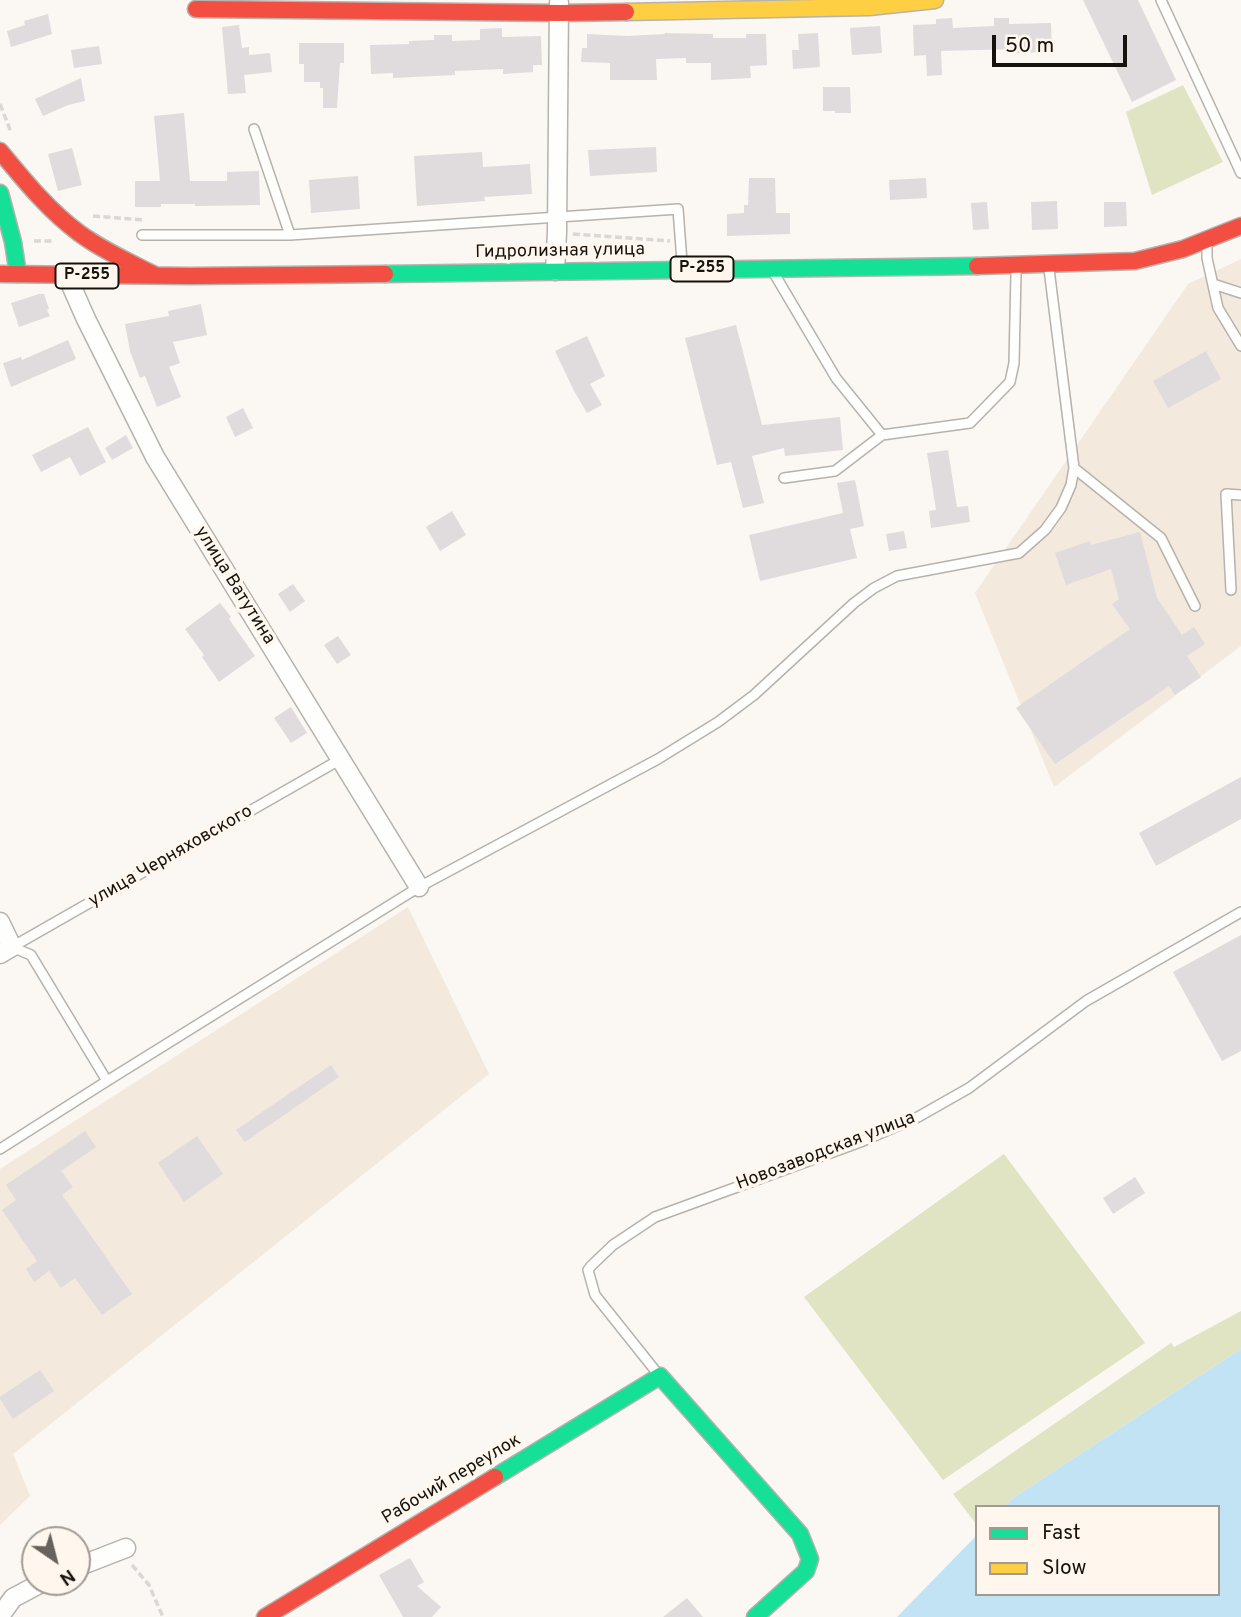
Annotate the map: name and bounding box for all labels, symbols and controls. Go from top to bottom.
scale bar [996,21,1131,65]
text: 50 m [1005,33,1054,60]
street label: Гидролизная улица [475,240,645,264]
road number: Р-255 [670,256,734,282]
road number: Р-255 [56,264,119,288]
street label: улица Ватутина [189,523,279,649]
street label: улица Черняховского [85,801,257,913]
street label: Новозаводская улица [734,1108,918,1196]
street label: Рабочий переулок [379,1430,525,1530]
legend [975,1505,1220,1596]
text: Fast [1042,1520,1081,1547]
north arrow [21,1526,91,1596]
text: Slow [1042,1555,1087,1582]
text: N [54,1563,79,1590]

